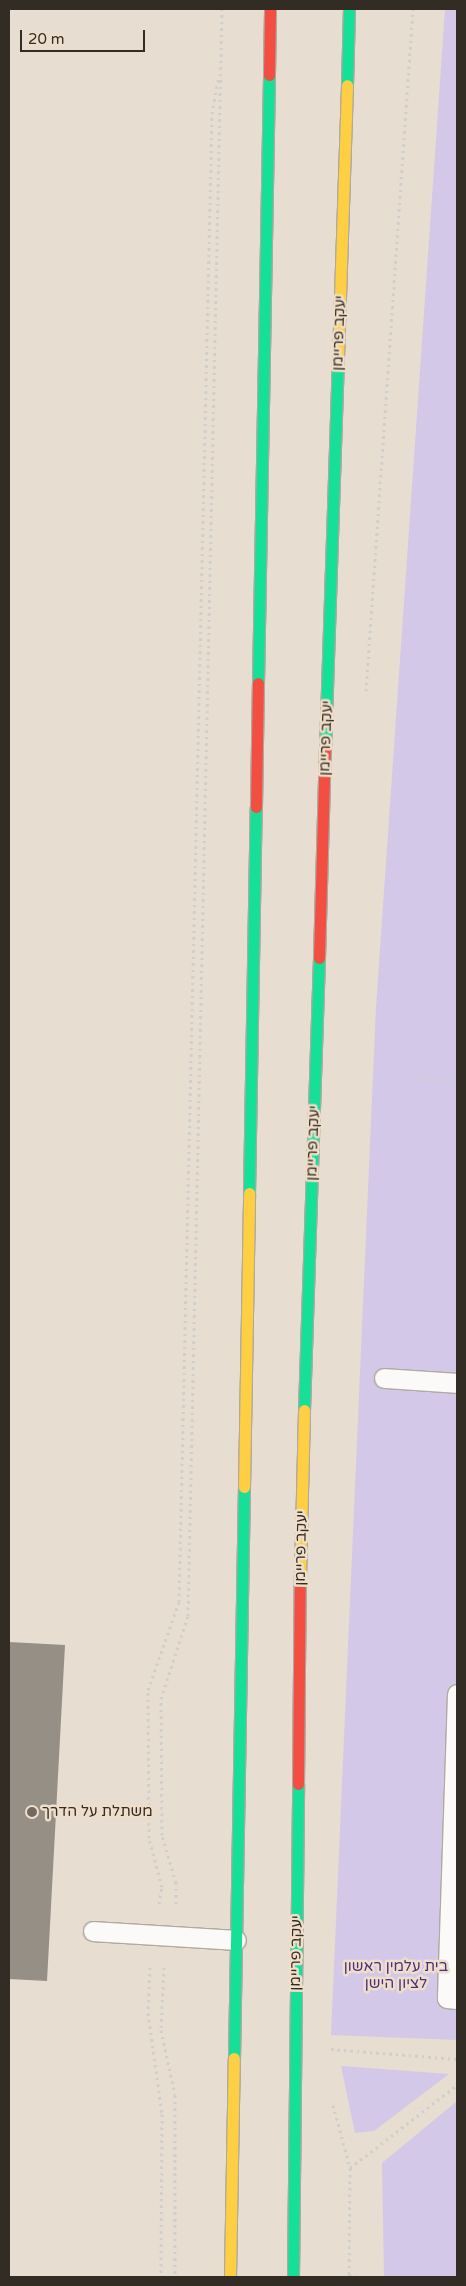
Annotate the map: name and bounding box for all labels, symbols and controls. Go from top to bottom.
scale bar [22,20,148,52]
text: 20 m [28,30,65,48]
street label: יעקב פריימן [329,295,349,371]
street label: יעקב פריימן [316,700,336,776]
street label: יעקב פריימן [303,1105,323,1181]
street label: יעקב פריימן [291,1510,311,1586]
place label: משתלת על הדרך [42,1803,153,1821]
marker: משתלת על הדרך [26,1806,38,1818]
street label: יעקב פריימן [286,1915,306,1991]
park label: בית עלמין ראשון לציון הישן [344,1957,448,1992]

